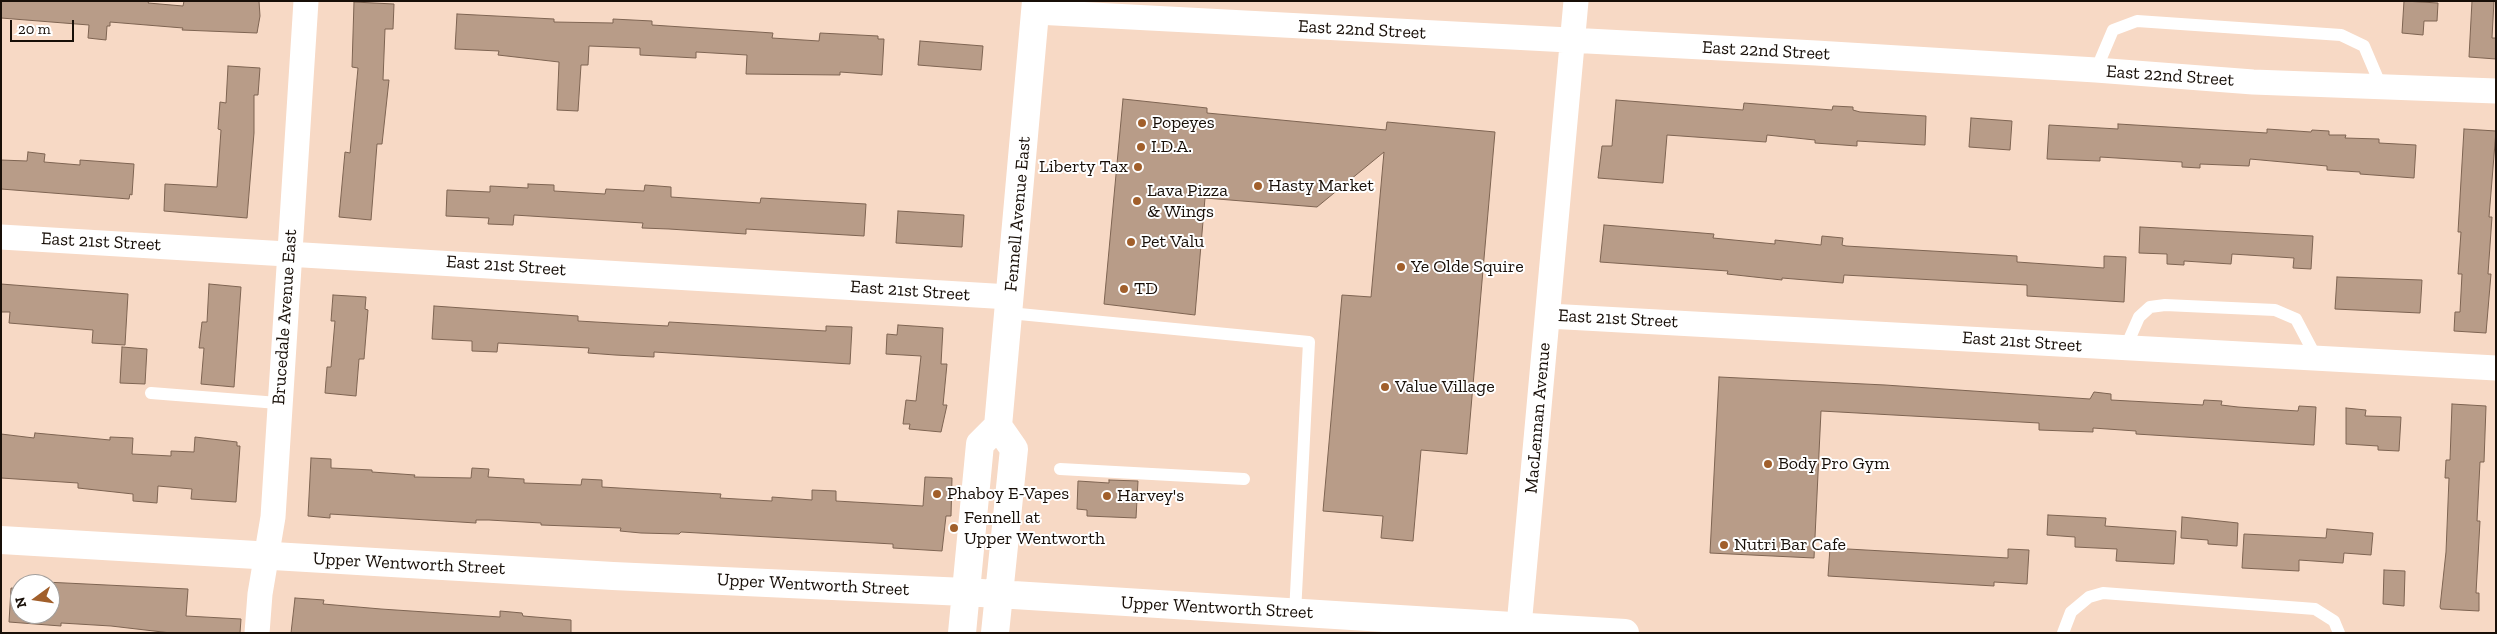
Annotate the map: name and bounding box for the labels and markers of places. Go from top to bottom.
place label: Popeyes [1152,112,1215,134]
marker: Popeyes [1136,117,1148,129]
place label: I.D.A. [1151,136,1192,158]
marker: I.D.A. [1135,141,1147,153]
place label: Liberty Tax [1039,156,1128,178]
marker: Liberty Tax [1132,161,1144,173]
place label: Hasty Market [1268,175,1374,197]
place label: Lava Pizza & Wings [1147,180,1228,222]
marker: Hasty Market [1252,180,1264,192]
marker: Lava Pizza & Wings [1131,195,1143,207]
place label: Pet Valu [1141,231,1204,253]
marker: Pet Valu [1125,236,1137,248]
place label: Ye Olde Squire [1411,256,1524,278]
marker: Ye Olde Squire [1395,261,1407,273]
place label: TD [1134,278,1158,300]
marker: TD [1118,283,1130,295]
place label: Value Village [1395,376,1495,398]
marker: Value Village [1379,381,1391,393]
place label: Body Pro Gym [1778,453,1889,475]
marker: Body Pro Gym [1762,458,1774,470]
place label: Phaboy E-Vapes [947,483,1069,505]
place label: Harvey's [1117,485,1184,507]
marker: Phaboy E-Vapes [931,488,943,500]
marker: Harvey's [1101,490,1113,502]
place label: Fennell at Upper Wentworth [964,507,1105,550]
marker: Fennell at Upper Wentworth [948,522,960,534]
place label: Nutri Bar Cafe [1734,534,1846,556]
marker: Nutri Bar Cafe [1718,539,1730,551]

